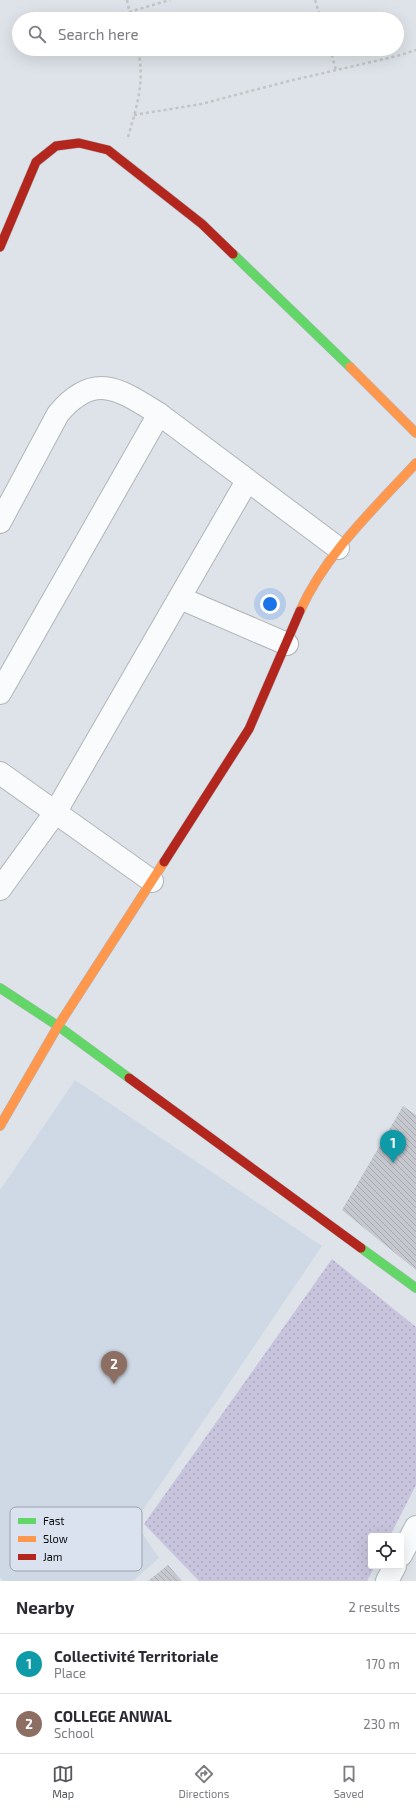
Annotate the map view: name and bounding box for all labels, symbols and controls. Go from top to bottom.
search box [12,12,404,56]
icon: search [26,23,48,45]
text: Search here [58,25,139,43]
your location [260,594,280,614]
pin: 1 [380,1130,406,1163]
pin: 2 [101,1351,127,1384]
legend [10,1507,142,1571]
text: Fast [43,1514,65,1527]
text: Slow [43,1532,68,1545]
map controls [368,1533,404,1569]
button: locate [368,1533,404,1569]
text: Jam [43,1550,62,1563]
text: Nearby [16,1597,74,1617]
text: 2 results [348,1599,400,1615]
text: Collectivité Territoriale [54,1647,218,1665]
text: 1 [26,1656,32,1672]
text: 170 m [366,1656,400,1672]
text: Place [54,1665,86,1681]
text: COLLEGE ANWAL [54,1707,172,1725]
text: 2 [25,1716,33,1732]
text: 230 m [363,1716,400,1732]
text: School [54,1725,94,1741]
tab: Map [52,1763,74,1800]
tab: Directions [179,1763,229,1800]
tab: Saved [334,1763,364,1800]

